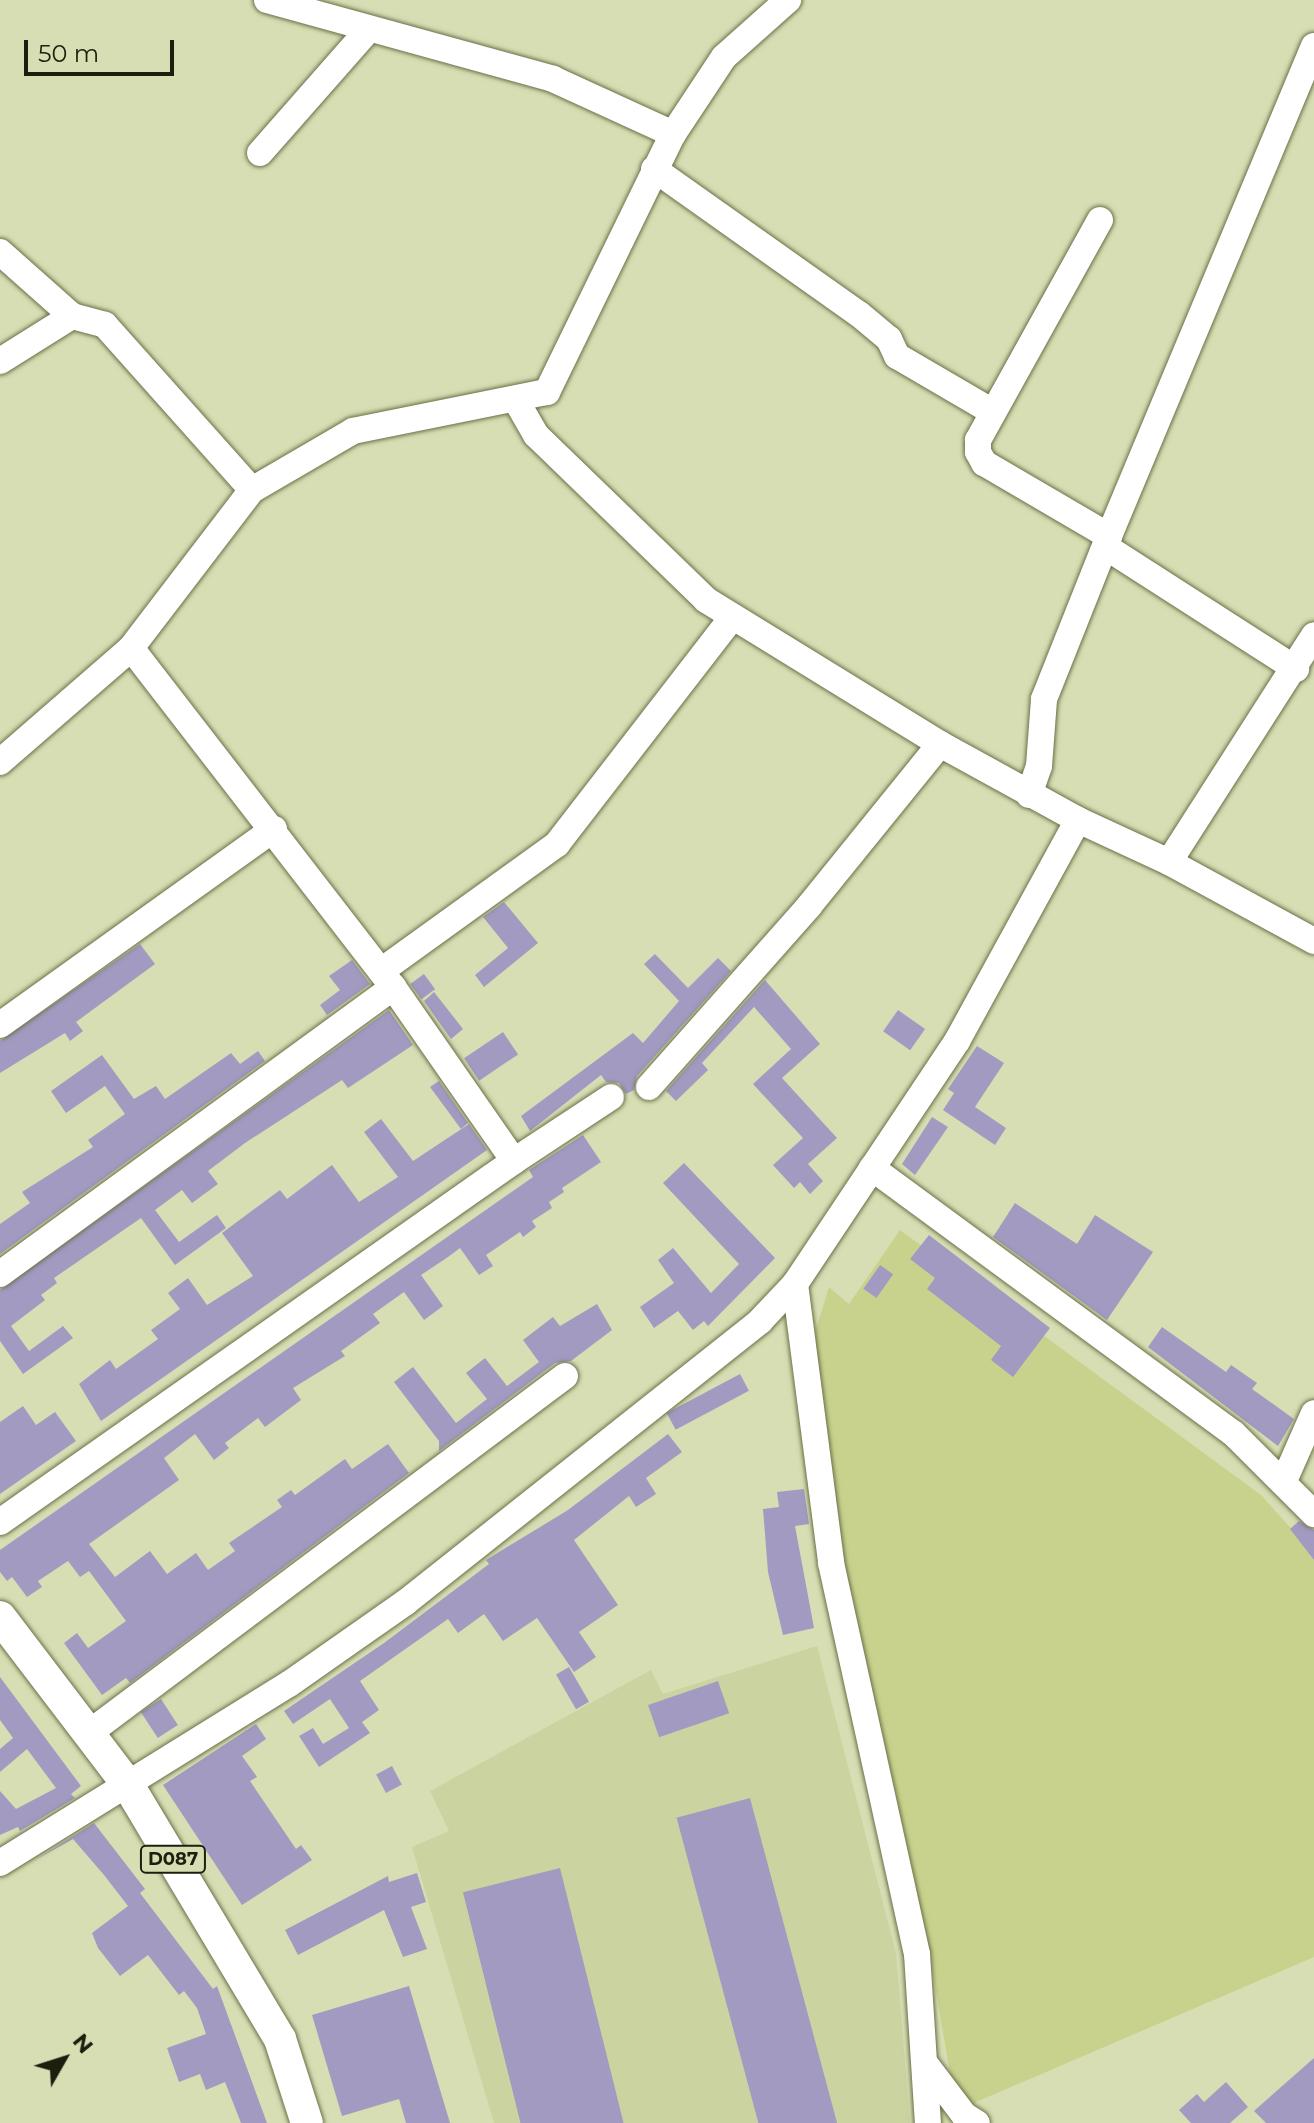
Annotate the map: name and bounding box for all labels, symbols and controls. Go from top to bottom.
scale bar [28,24,178,74]
text: 50 m [38,39,99,68]
road number: D087 [139,1845,207,1873]
north arrow [24,2019,104,2099]
text: N [67,2028,99,2059]

